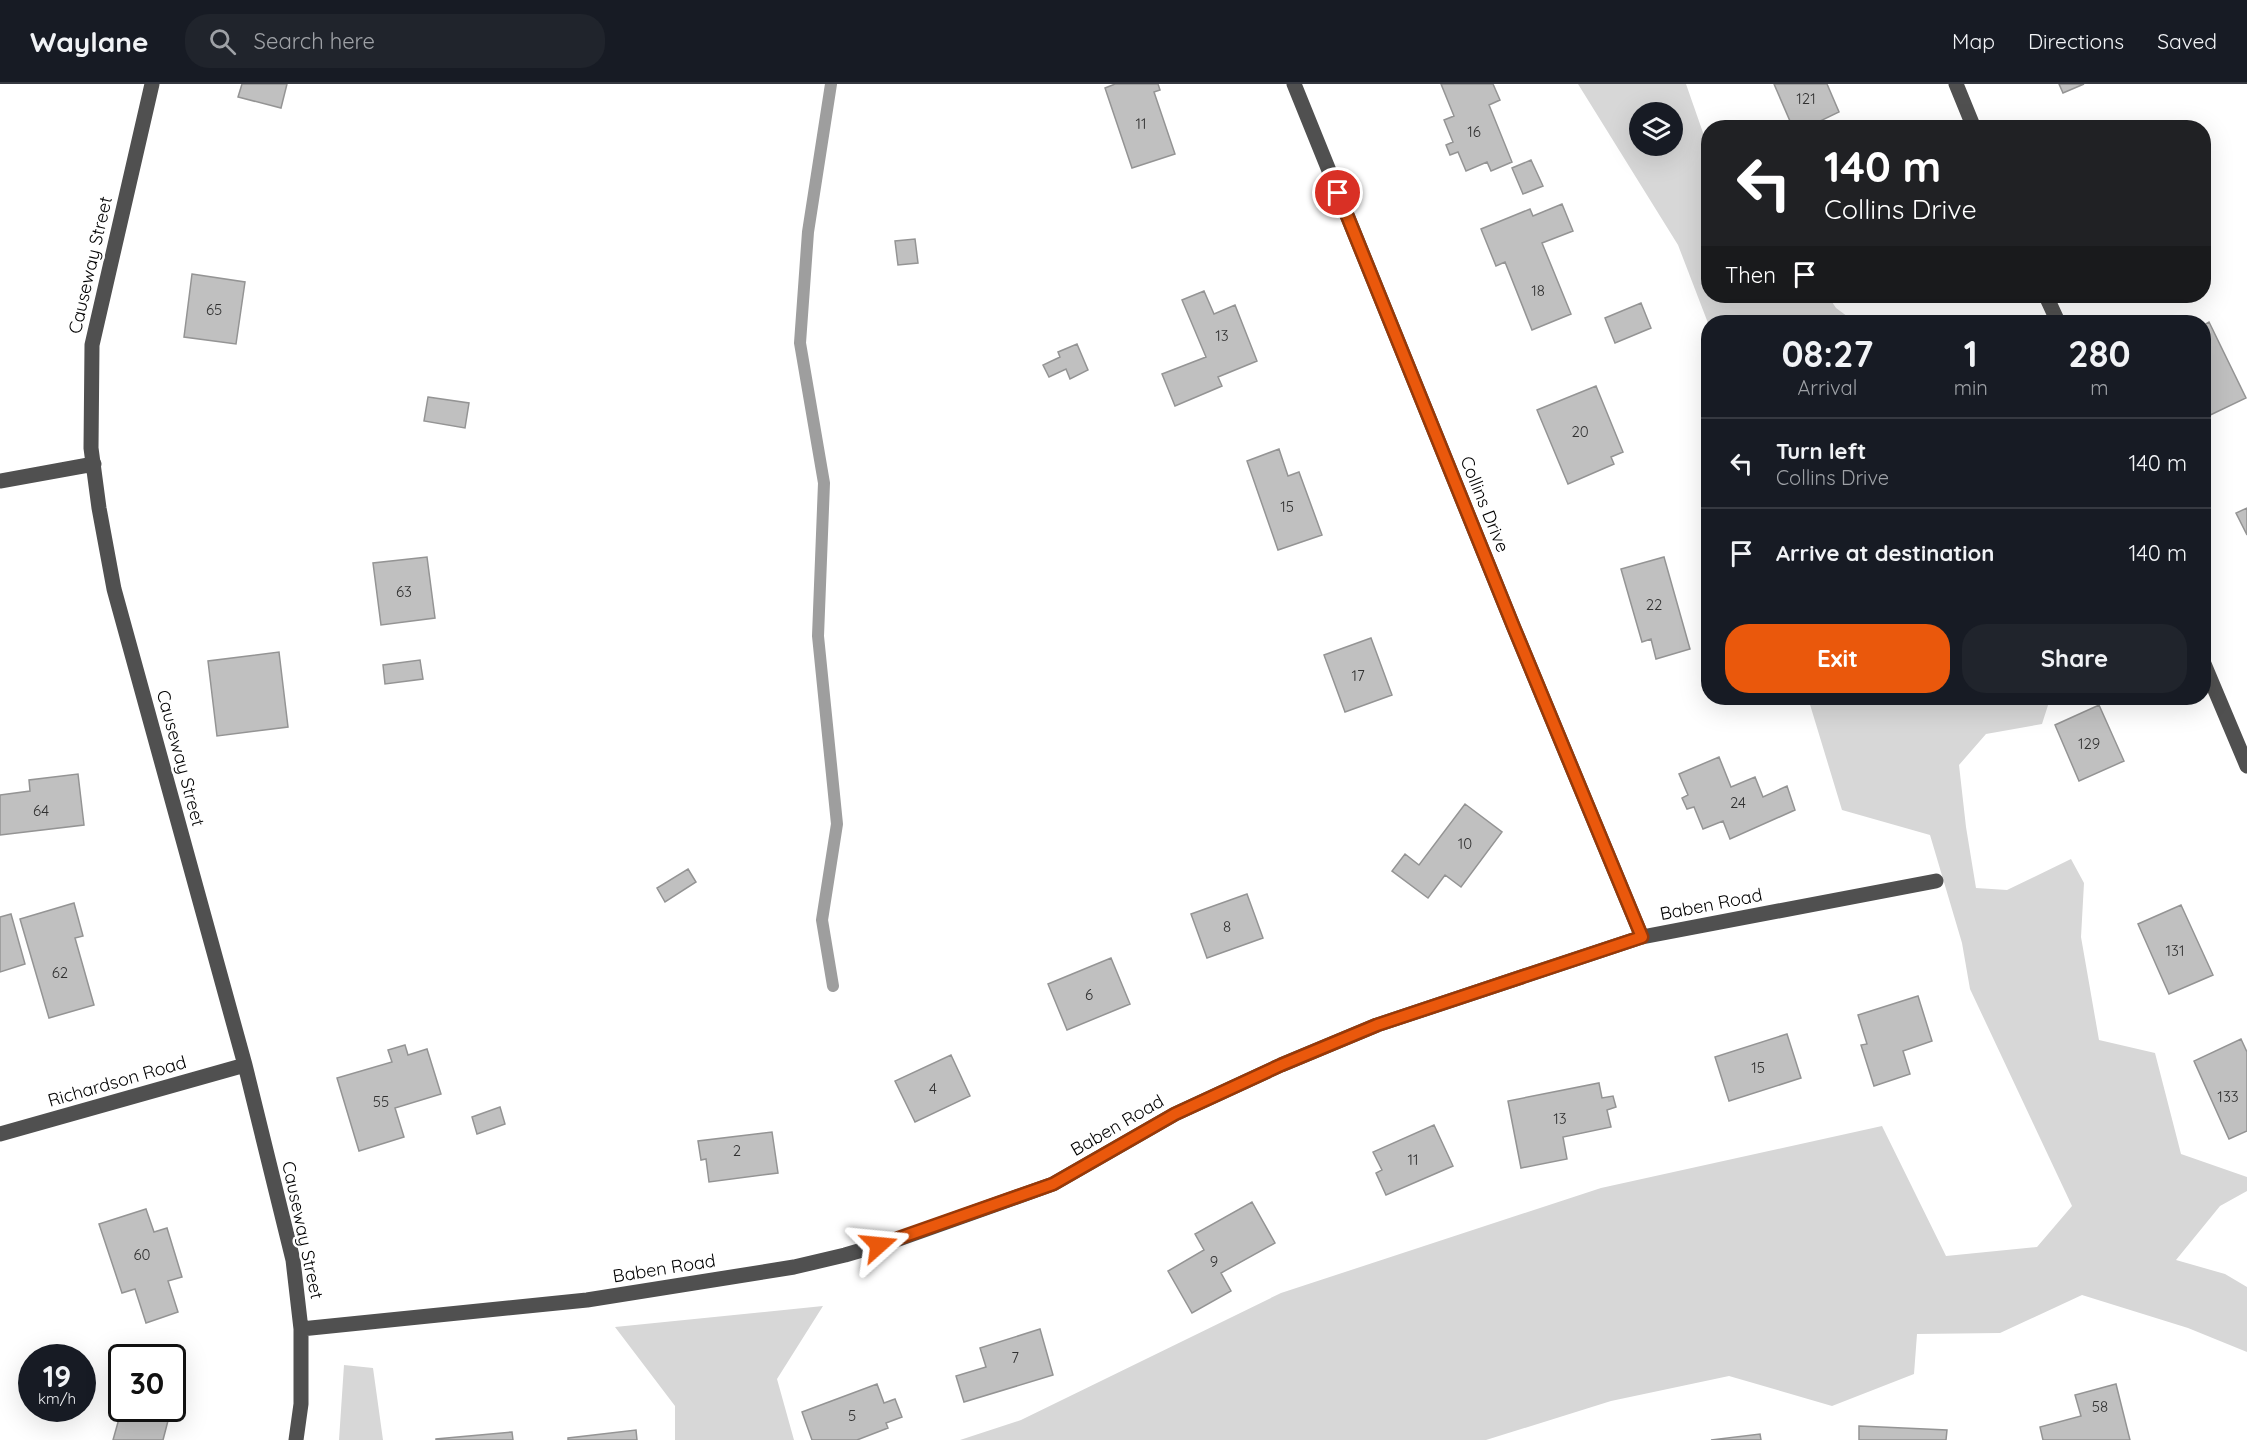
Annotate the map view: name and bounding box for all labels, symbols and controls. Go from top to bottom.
search box [185,14,605,68]
text: Waylane [30,24,149,59]
icon: search [206,25,239,58]
text: Search here [254,27,375,55]
text: Map [1952,28,1995,54]
text: Directions [2028,28,2124,54]
text: Saved [2157,28,2217,54]
house number: 121 [1796,89,1816,108]
map controls [1629,102,1683,156]
button: layers [1629,102,1683,156]
house number: 11 [1135,114,1147,133]
house number: 16 [1467,122,1481,141]
text: 140 m [1824,140,1941,193]
icon: left [1725,144,1803,222]
pin [1312,167,1363,218]
icon: arrive [1321,176,1354,209]
text: Collins Drive [1824,192,1977,226]
street label: Causeway Street [63,194,117,336]
icon: arrive [1788,258,1821,291]
text: Then [1725,261,1776,289]
house number: 18 [1531,281,1545,300]
house number: 65 [206,300,222,319]
house number: 13 [1215,326,1229,345]
text: 08:27 [1781,331,1873,376]
text: 1 [1964,331,1978,376]
text: 280 [2068,331,2131,376]
text: Arrival [1797,375,1857,400]
text: min [1954,375,1988,400]
text: m [2090,375,2109,400]
house number: 20 [1571,422,1589,441]
text: Turn left [1776,437,1866,465]
icon: left [1725,447,1758,480]
text: 140 m [2128,449,2187,477]
street label: Collins Drive [1455,452,1515,556]
text: Collins Drive [1776,465,1889,490]
house number: 15 [1280,497,1294,516]
icon: arrive [1725,537,1758,570]
text: Arrive at destination [1776,539,1994,567]
text: 140 m [2128,539,2187,567]
house number: 63 [396,582,412,601]
house number: 22 [1646,595,1662,614]
button: Exit [1725,624,1950,693]
button: Share [1962,624,2187,693]
house number: 17 [1351,666,1365,685]
street label: Causeway Street [152,687,210,829]
house number: 129 [2078,734,2100,753]
house number: 24 [1730,793,1746,812]
house number: 64 [33,801,49,820]
house number: 10 [1458,834,1472,853]
street label: Baben Road [1658,883,1764,925]
house number: 8 [1223,917,1231,936]
house number: 131 [2166,941,2184,960]
house number: 62 [52,963,68,982]
house number: 6 [1085,985,1093,1004]
street label: Richardson Road [45,1050,189,1112]
house number: 15 [1751,1058,1765,1077]
house number: 4 [929,1079,937,1098]
house number: 133 [2217,1087,2239,1106]
street label: Baben Road [1066,1089,1168,1161]
house number: 55 [373,1092,389,1111]
house number: 13 [1553,1109,1567,1128]
house number: 2 [733,1141,741,1160]
house number: 11 [1407,1150,1419,1169]
street label: Causeway Street [277,1159,329,1301]
position arrow [847,1213,911,1277]
house number: 60 [134,1245,151,1264]
street label: Baben Road [611,1249,717,1287]
house number: 9 [1210,1252,1218,1271]
speed limit sign: 30 [108,1344,186,1422]
house number: 7 [1011,1348,1019,1367]
text: 19 [43,1357,71,1395]
text: km/h [38,1389,76,1408]
house number: 58 [2092,1397,2108,1416]
house number: 5 [848,1406,856,1425]

